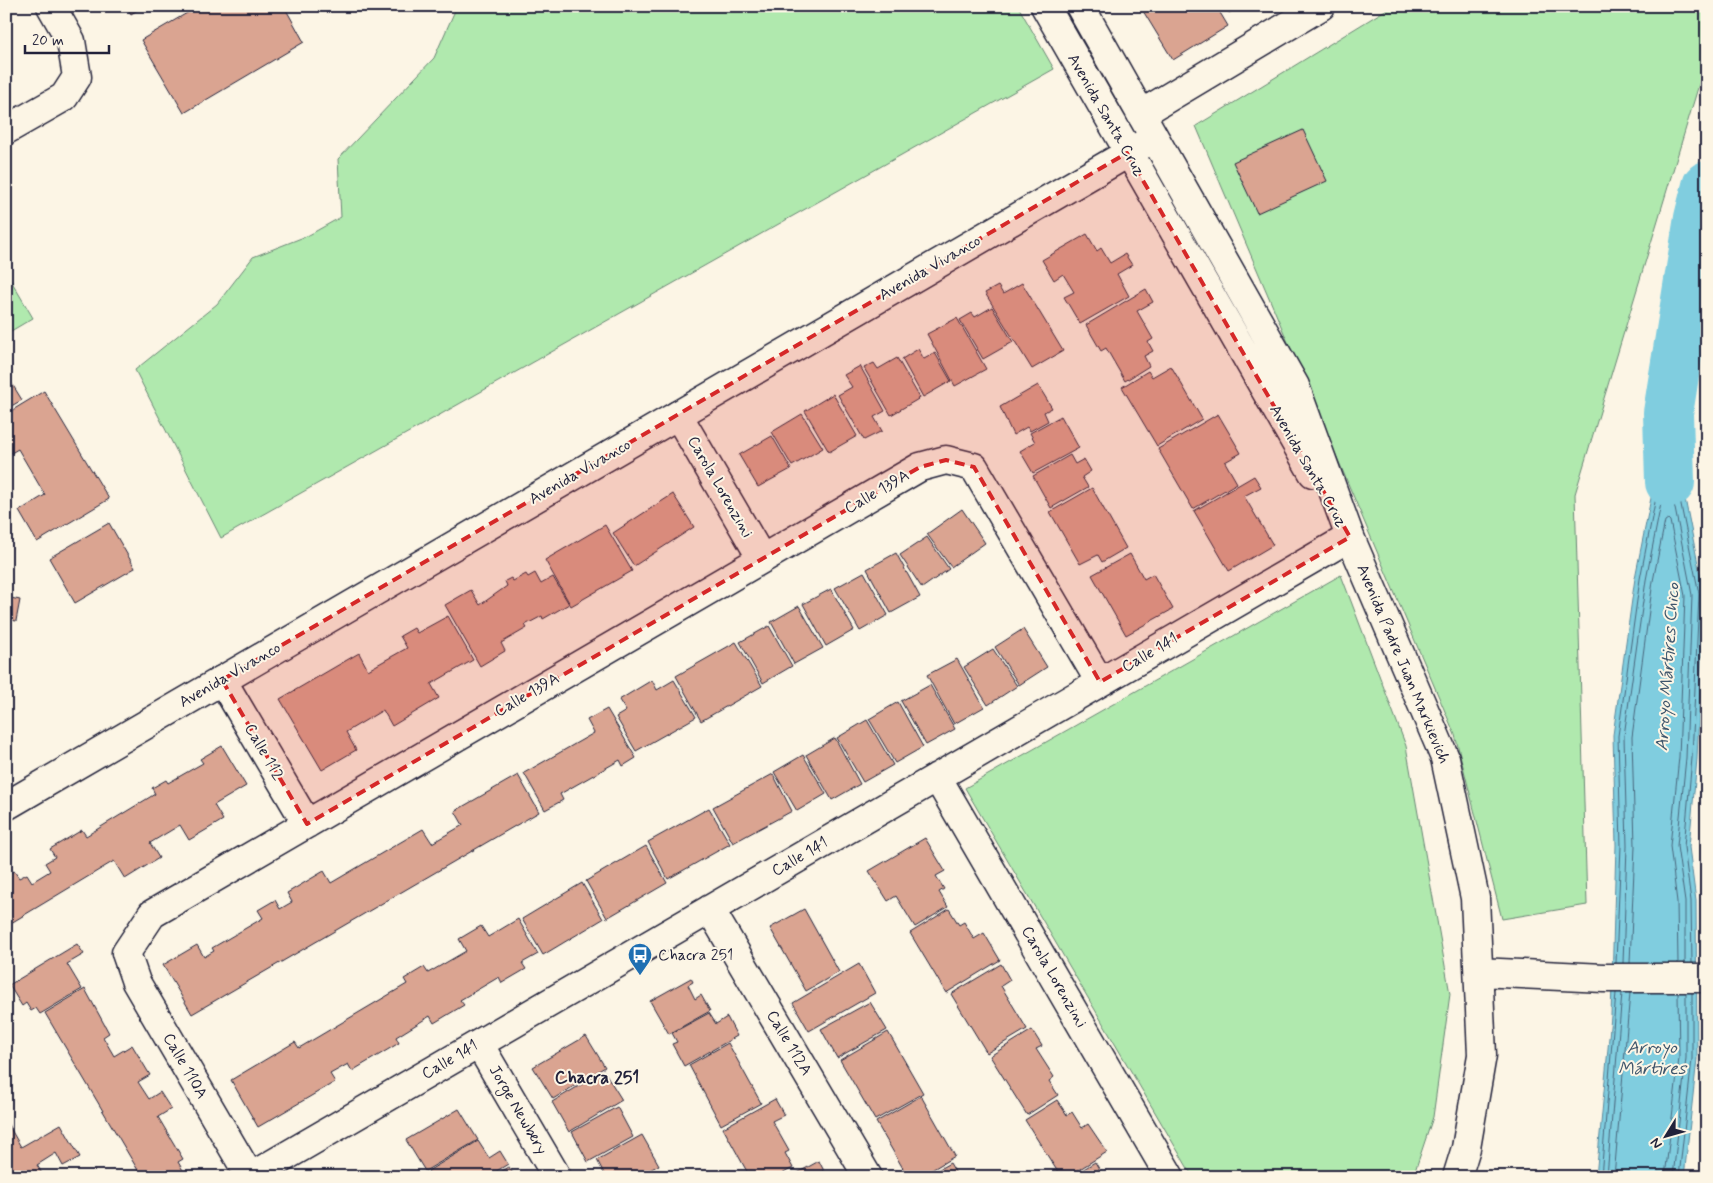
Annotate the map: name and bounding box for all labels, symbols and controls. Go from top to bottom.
scale bar [25,22,109,54]
text: 20 m [32,31,64,51]
street label: Avenida Santa Cruz [1062,50,1150,180]
street label: Avenida Vivanco [875,230,985,306]
street label: Avenida Santa Cruz [1264,401,1352,531]
street label: Carola Lorenzini [682,432,758,542]
street label: Avenida Vivanco [525,434,635,510]
street label: Calle 139A [841,465,913,519]
street label: Avenida Padre Juan Markievich [1351,561,1455,767]
water label: Arroyo Mártires Chico [1650,582,1686,752]
street label: Calle 141 [1118,628,1182,678]
street label: Avenida Vivanco [175,637,285,713]
street label: Calle 139A [491,668,563,722]
street label: Calle 112 [239,720,289,785]
street label: Calle 141 [768,832,832,882]
street label: Carola Lorenzini [1016,922,1092,1032]
bus stop icon: Chacra 251 [627,942,653,976]
place label: Chacra 251 [658,945,733,966]
street label: Calle 112A [761,1006,817,1080]
street label: Calle 110A [158,1029,212,1103]
street label: Calle 141 [418,1035,482,1085]
water label: Arroyo Mártires [1618,1036,1688,1081]
street label: Jorge Newbery [483,1061,552,1159]
district label: Chacra 251 [555,1066,639,1090]
north arrow [1640,1110,1690,1160]
text: N [1646,1134,1666,1152]

